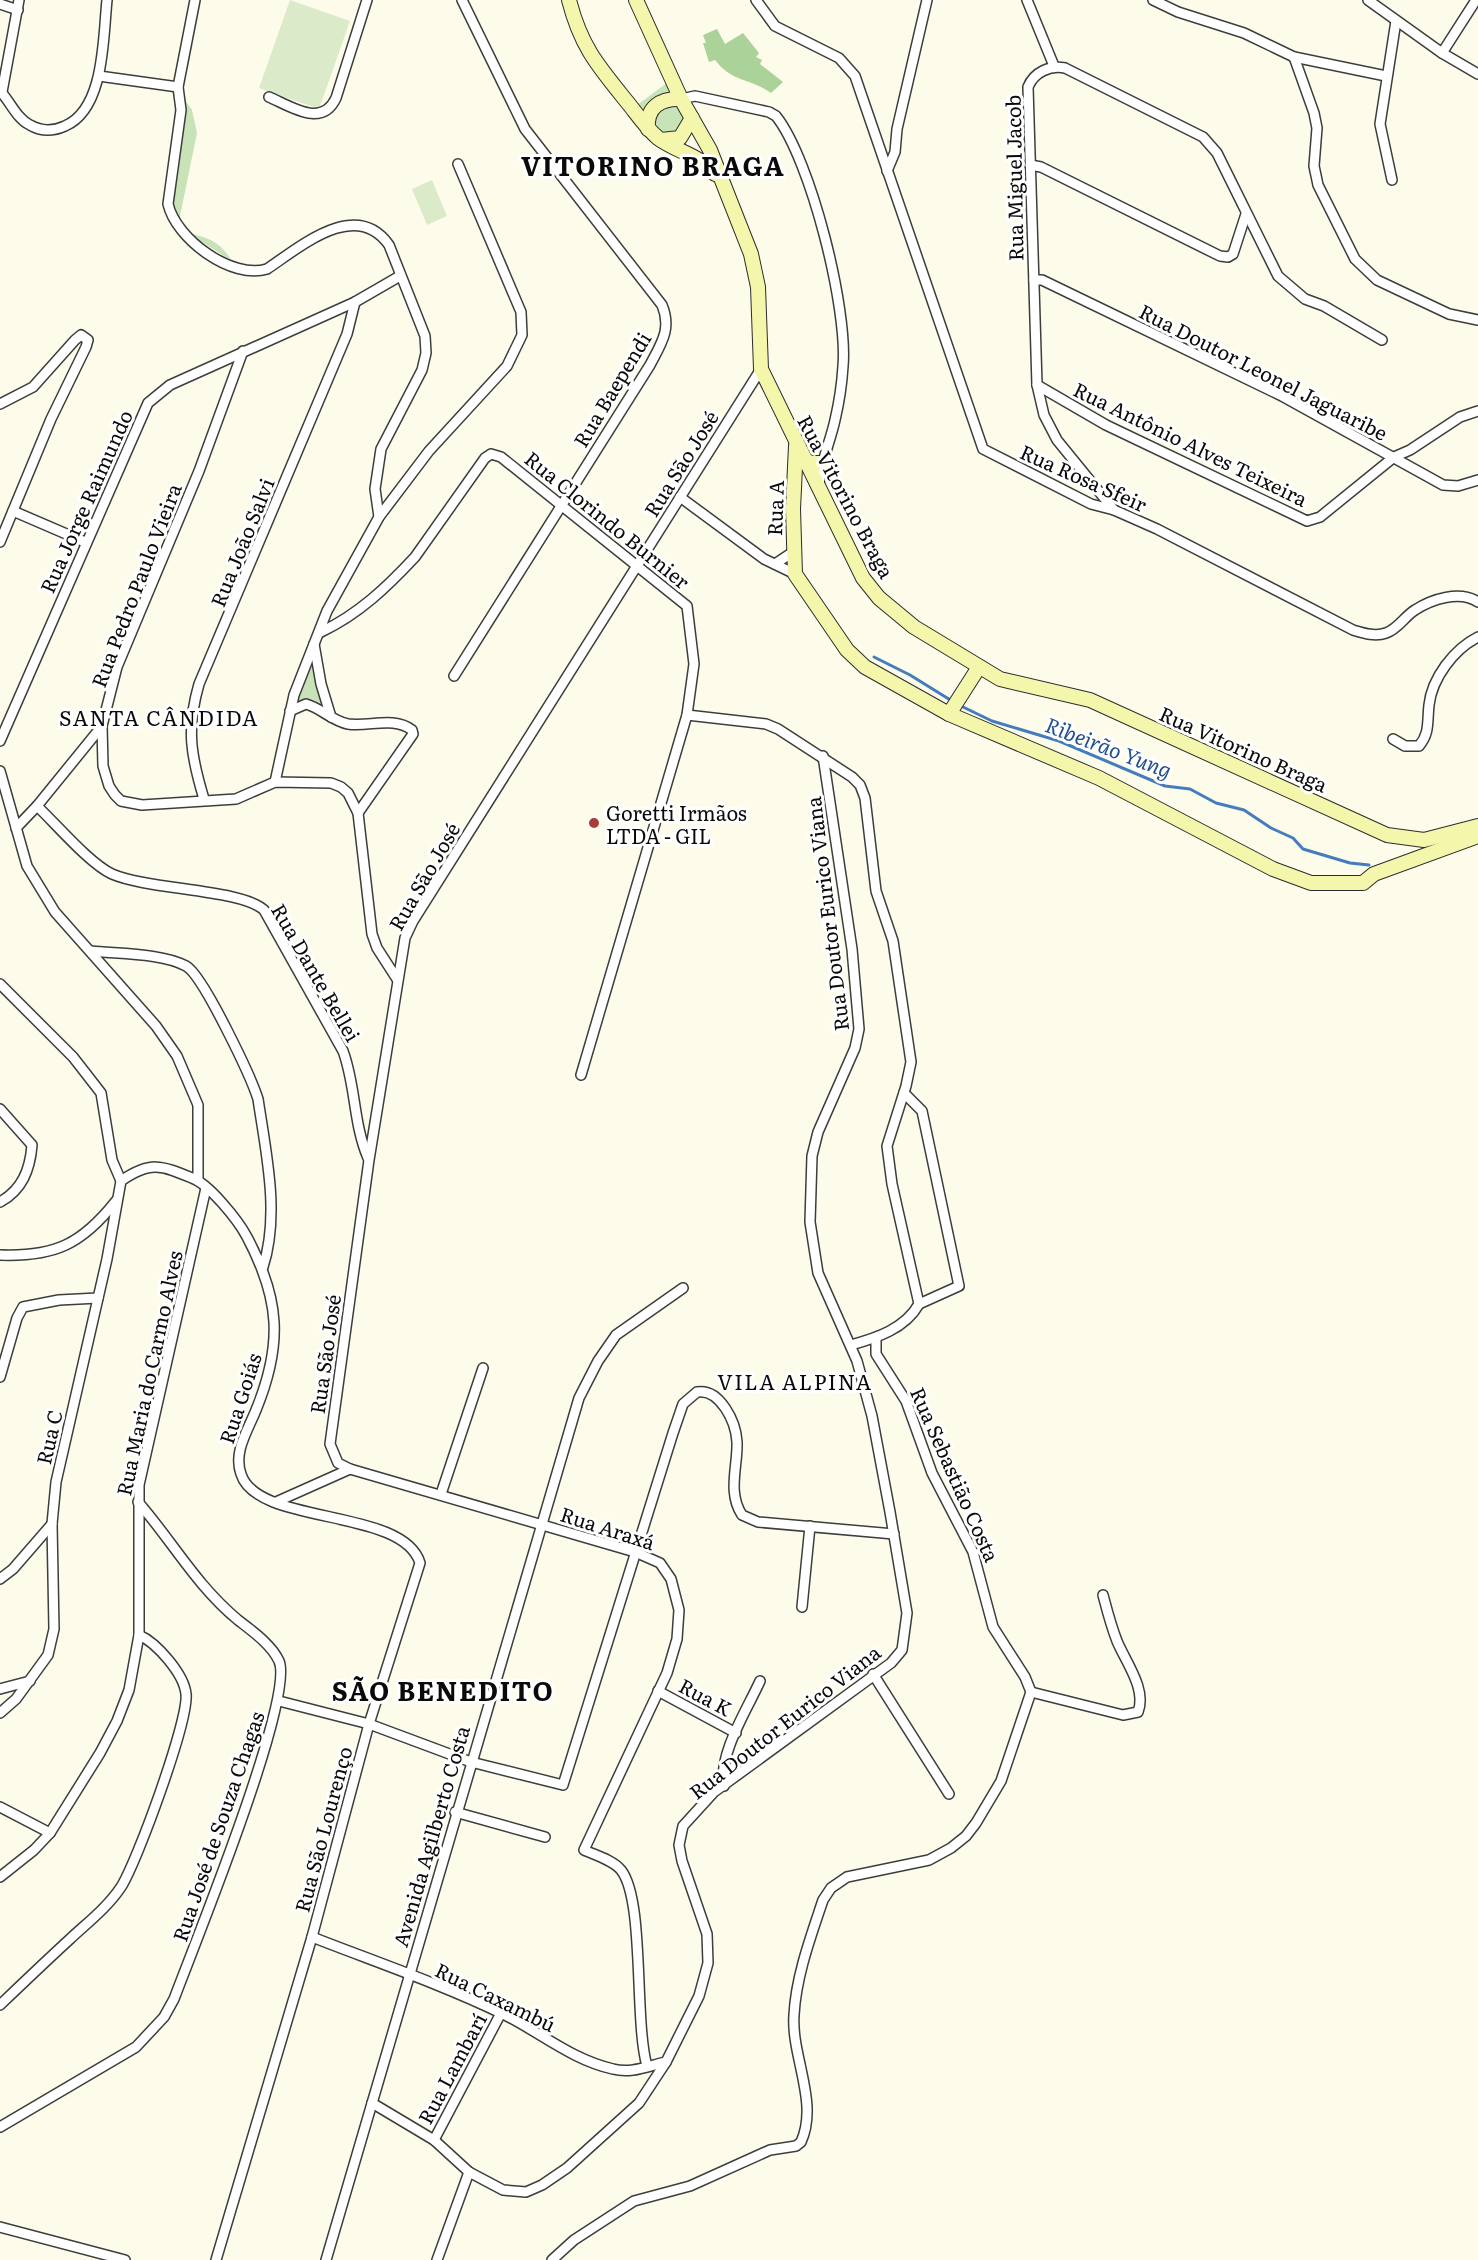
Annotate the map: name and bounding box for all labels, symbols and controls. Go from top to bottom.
street label: Rua Miguel Jacob [997,95,1029,261]
district label: VITORINO BRAGA [521,145,785,184]
street label: Rua Doutor Leonel Jaguaribe [1135,295,1393,447]
street label: Rua Baependi [565,325,657,452]
street label: Rua Antônio Alves Teixeira [1069,373,1313,513]
street label: Rua São José [635,404,725,522]
street label: Rua Jorge Raimundo [31,405,139,597]
street label: Rua Vitorino Braga [791,409,903,583]
street label: Rua Rosa Sfeir [1016,436,1153,519]
street label: Rua Clorindo Burnier [519,443,697,595]
street label: Rua João Salvi [202,473,281,611]
street label: Rua Pedro Paulo Vieira [82,478,188,691]
street label: Rua A [758,479,790,536]
street label: Rua Vitorino Braga [1155,697,1333,799]
district label: SANTA CÂNDIDA [59,701,259,732]
water label: Ribeirão Yung [1041,708,1177,784]
street label: Rua Doutor Eurico Viana [797,795,855,1033]
place label: Goretti Irmãos LTDA - GIL [606,797,747,850]
street label: Rua São José [380,816,466,936]
marker: Goretti Irmãos LTDA - GIL [587,816,601,830]
street label: Rua Dante Bellei [265,897,369,1047]
street label: Rua Maria do Carmo Alves [107,1248,189,1498]
street label: Rua São José [301,1292,347,1416]
street label: Rua Goiás [210,1349,268,1447]
district label: VILA ALPINA [717,1365,873,1396]
street label: Rua Sebastião Costa [904,1382,1008,1566]
street label: Rua C [27,1407,69,1467]
street label: Rua Araxá [557,1498,659,1556]
street label: Rua Doutor Eurico Viana [682,1636,886,1805]
district label: SÃO BENEDITO [332,1670,554,1709]
street label: Rua K [674,1670,738,1722]
street label: Rua José de Souza Chagas [163,1707,271,1945]
street label: Avenida Agilberto Costa [384,1722,476,1950]
street label: Rua São Lourenço [285,1743,359,1915]
street label: Rua Caxambú [431,1954,562,2038]
street label: Rua Lambarí [409,2007,493,2129]

